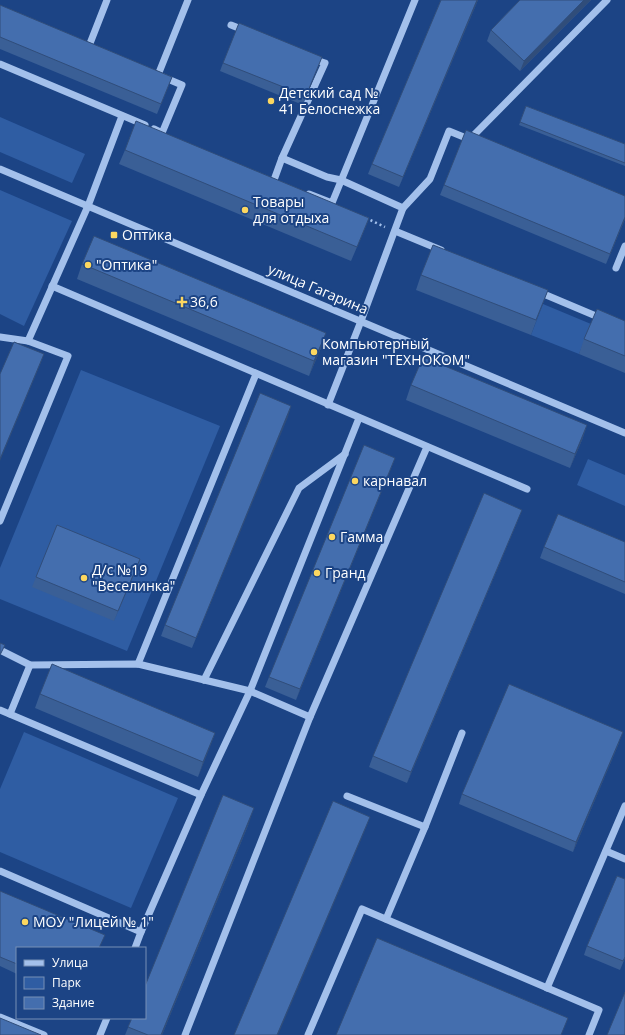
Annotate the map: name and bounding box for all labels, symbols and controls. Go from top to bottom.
place label: Детский сад № 41 Белоснежка [279,83,380,118]
marker: Детский сад № 41 Белоснежка [266,96,276,106]
place label: Товары для отдыха [253,192,329,227]
marker: Товары для отдыха [240,205,250,215]
place label: Оптика [122,225,172,244]
marker: Оптика [109,230,119,240]
place label: "Оптика" [96,255,157,274]
street label: улица Гагарина [265,259,371,318]
marker: "Оптика" [83,260,93,270]
place label: 36,6 [190,292,218,311]
marker: 36,6 [177,297,187,307]
place label: Компьютерный магазин "ТЕХНОКОМ" [322,334,470,369]
marker: Компьютерный магазин "ТЕХНОКОМ" [309,347,319,357]
place label: карнавал [363,471,427,490]
marker: карнавал [350,476,360,486]
place label: Гамма [340,527,383,546]
marker: Гамма [327,532,337,542]
place label: Д/с №19 "Веселинка" [92,560,175,595]
place label: Гранд [325,563,366,582]
marker: Гранд [312,568,322,578]
marker: Д/с №19 "Веселинка" [79,573,89,583]
place label: МОУ "Лицей № 1" [33,912,154,931]
marker: МОУ "Лицей № 1" [20,917,30,927]
legend [16,947,146,1019]
text: Улица [52,954,88,971]
text: Парк [52,974,82,991]
text: Здание [52,994,95,1011]

